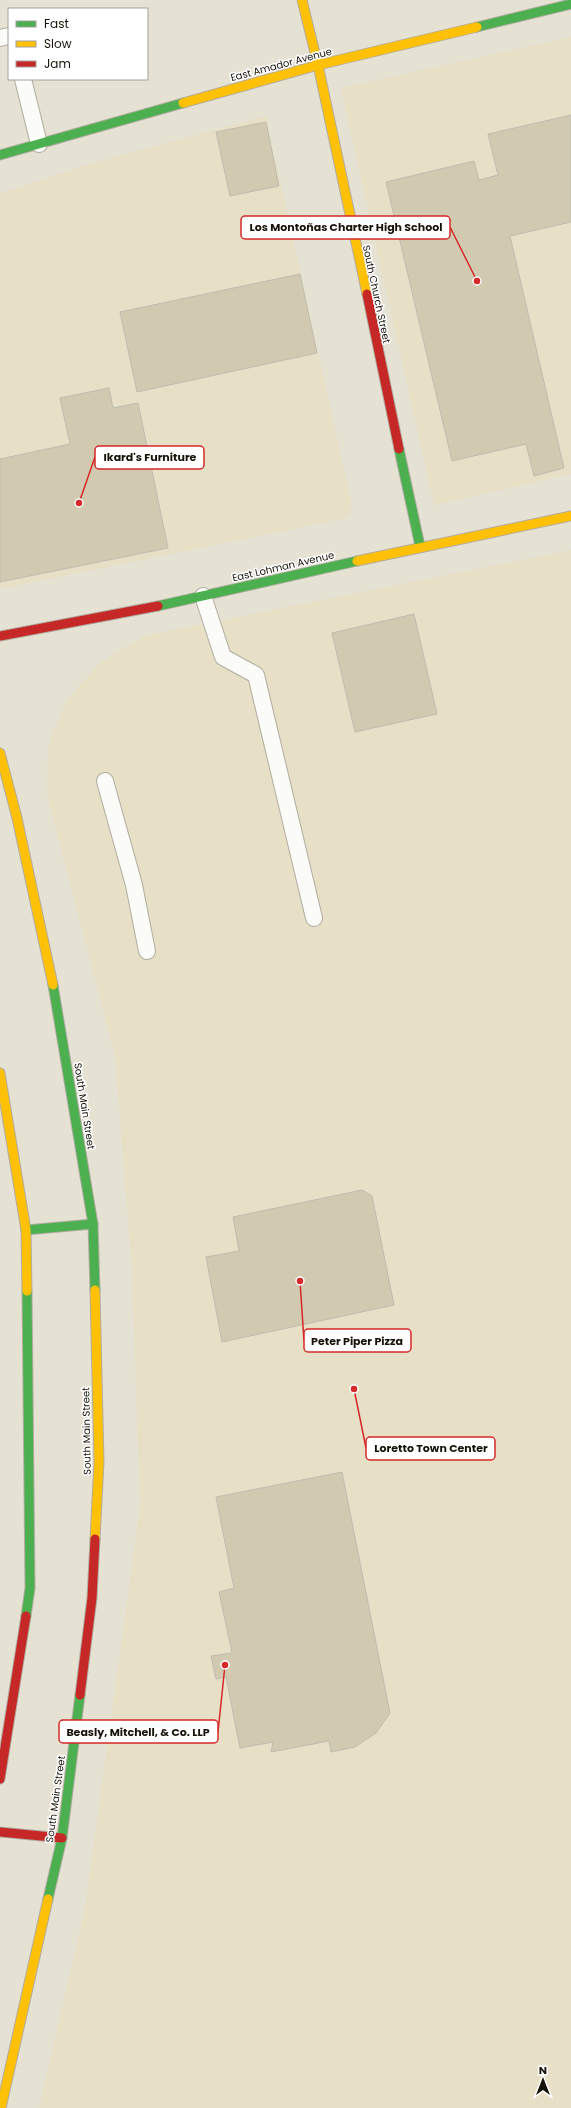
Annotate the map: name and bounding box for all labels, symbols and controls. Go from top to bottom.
legend [8,8,148,80]
text: Fast [44,15,69,32]
text: Slow [44,35,72,52]
street label: East Amador Avenue [229,44,333,85]
text: Jam [44,55,71,72]
callout: Los Montoñas Charter High School [241,216,450,239]
text: Los Montoñas Charter High School [250,219,442,235]
street label: South Church Street [359,244,394,345]
callout: Ikard's Furniture [95,446,204,469]
text: Ikard's Furniture [104,449,197,465]
street label: East Lohman Avenue [231,547,336,586]
street label: South Main Street [70,1062,99,1151]
callout: Peter Piper Pizza [304,1329,411,1352]
text: Peter Piper Pizza [311,1333,403,1349]
street label: South Main Street [78,1387,95,1475]
callout: Loretto Town Center [366,1437,495,1460]
text: Loretto Town Center [374,1440,488,1456]
callout: Beasly, Mitchell, & Co. LLP [59,1720,218,1743]
text: Beasly, Mitchell, & Co. LLP [66,1724,210,1740]
street label: South Main Street [42,1754,69,1843]
north arrow [523,2060,563,2100]
text: N [539,2062,547,2078]

